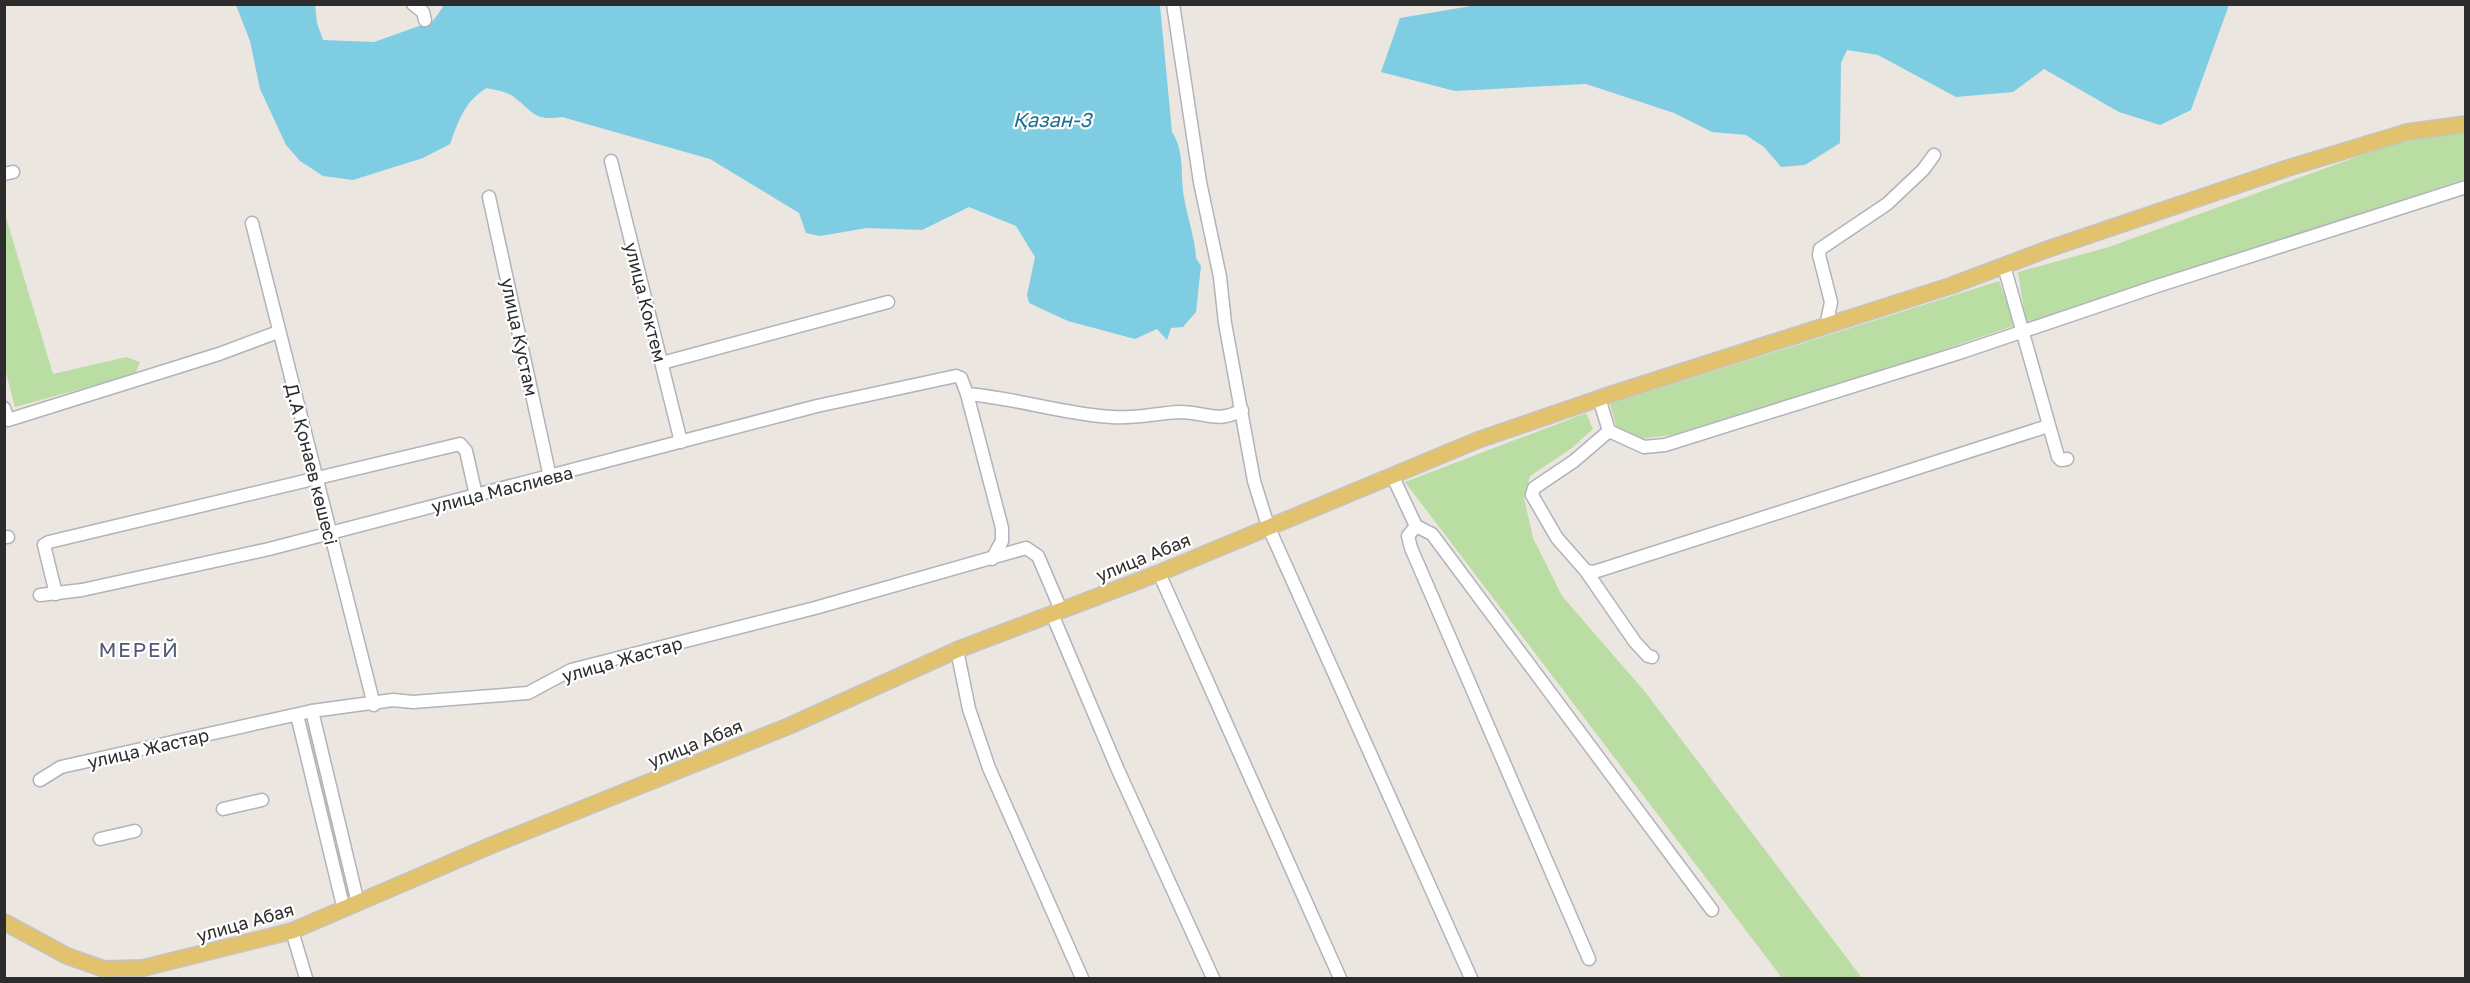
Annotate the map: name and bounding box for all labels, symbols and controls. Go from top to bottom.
water label: Қазан-3 [1013,107,1094,131]
street label: улица Коктем [620,240,672,364]
street label: улица Кустам [497,276,543,398]
street label: Д.А Қонаев көшесі [281,381,343,547]
street label: улица Маслиева [429,461,575,517]
street label: улица Абая [1092,528,1194,586]
street label: улица Жастар [559,631,685,687]
district label: МЕРЕЙ [99,636,179,662]
street label: улица Абая [644,714,746,772]
street label: улица Жастар [85,723,211,773]
street label: улица Абая [194,898,296,946]

